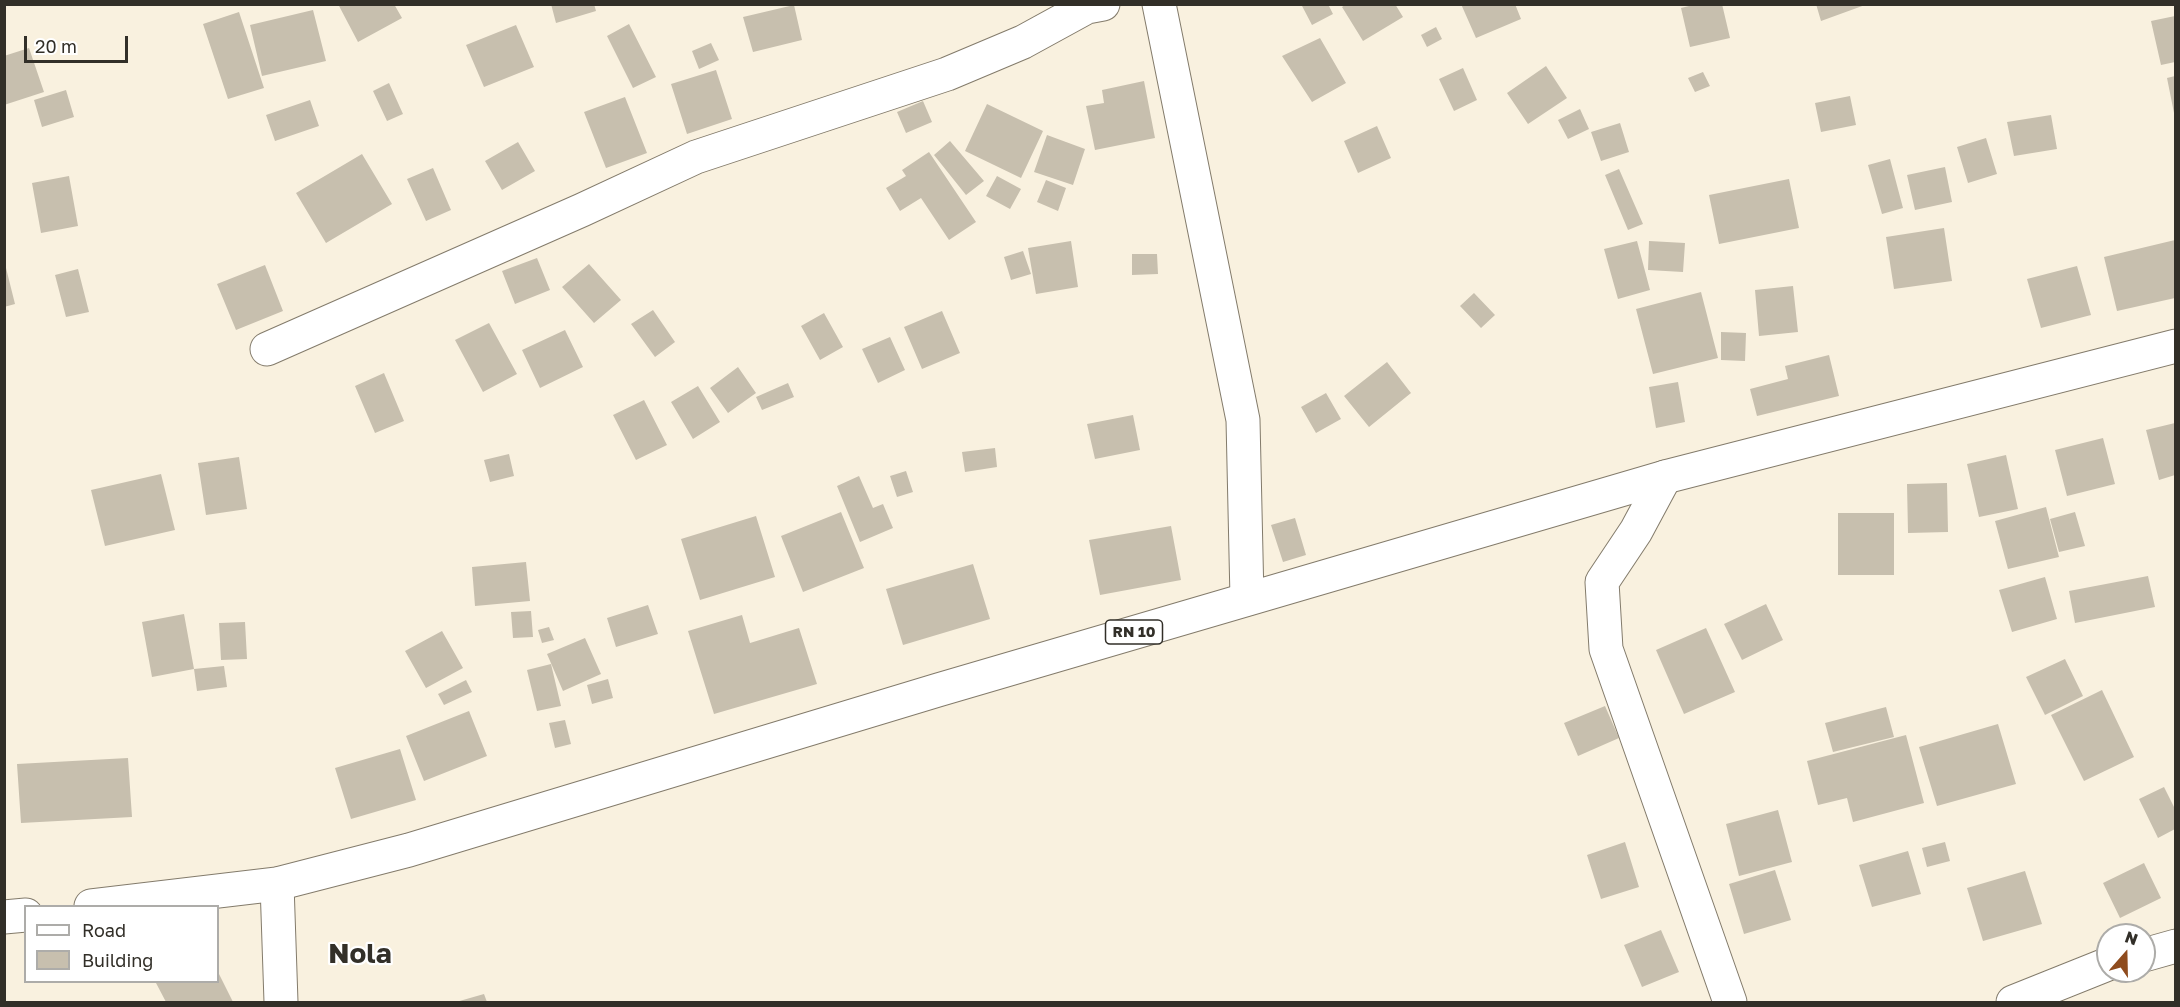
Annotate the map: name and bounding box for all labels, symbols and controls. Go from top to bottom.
scale bar [27,24,130,62]
text: 20 m [35,35,77,57]
road number: RN 10 [1106,620,1162,644]
legend [24,905,219,983]
text: Road [82,919,126,941]
north arrow [2096,923,2156,983]
text: N [2122,926,2141,949]
district label: Nola [328,937,392,971]
text: Building [82,949,153,971]

